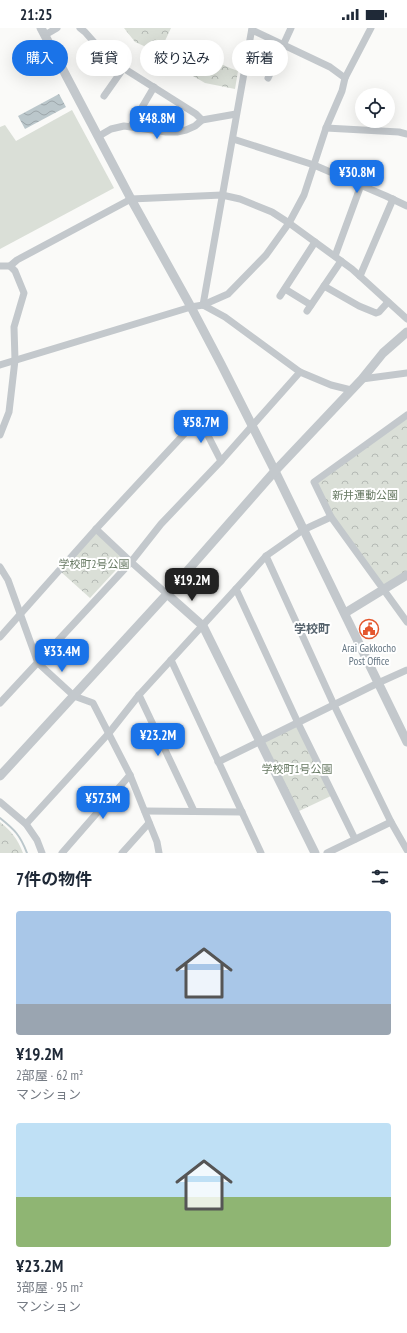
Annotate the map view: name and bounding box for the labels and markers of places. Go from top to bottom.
pin: ¥48.8M [124,106,190,140]
pin: ¥30.8M [324,160,390,194]
pin: ¥58.7M [168,410,234,444]
pin: ¥19.2M [159,568,225,602]
public building icon: Arai Gakkocho Post Office [358,618,380,640]
pin: ¥33.4M [29,639,95,673]
place label: Arai Gakkocho Post Office [342,641,396,668]
pin: ¥23.2M [125,723,191,757]
pin: ¥57.3M [70,786,136,820]

